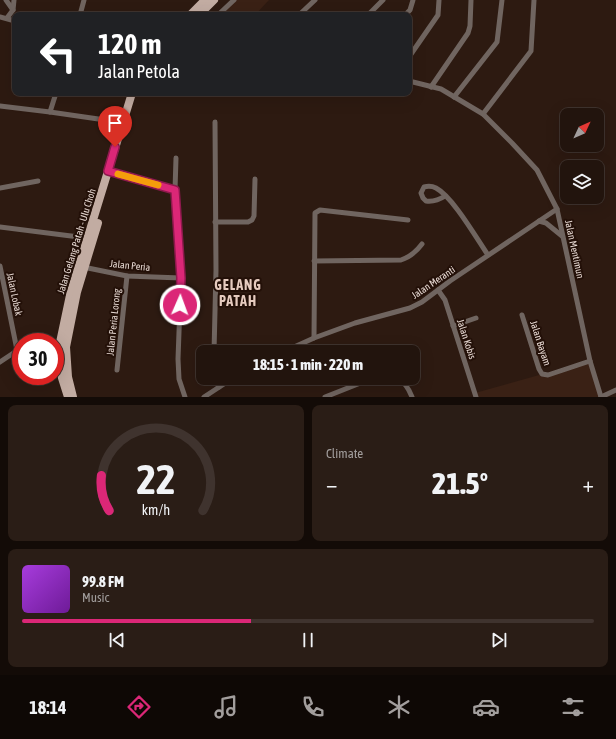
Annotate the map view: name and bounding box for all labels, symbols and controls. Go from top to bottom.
icon: left [32,28,84,80]
text: 120 m [98,28,161,60]
text: Jalan Petola [98,61,180,82]
pin [98,106,132,147]
north arrow [560,108,604,152]
map controls [560,108,604,204]
icon: arrive [104,112,126,134]
button: layers [560,160,604,204]
street label: Jalan Gelang Patah - Ulu Choh [55,187,98,295]
street label: Jalan Mentimun [563,219,586,279]
street label: Jalan Peria [109,258,151,273]
street label: Jalan Meranti [409,264,457,301]
street label: Jalan Lobak [5,272,25,317]
district label: GELANG PATAH [214,277,262,309]
position arrow [159,284,201,326]
street label: Jalan Peria Lorong [105,287,123,356]
street label: Jalan Kobis [455,318,478,361]
street label: Jalan Bayam [528,319,553,367]
speed limit sign: 30 [12,333,64,385]
text: 18:15 · 1 min · 220 m [253,356,363,373]
text: Climate [326,446,363,461]
text: 22 [136,455,176,503]
text: 21.5° [432,466,488,500]
text: − [326,471,337,497]
text: + [583,471,594,497]
text: km/h [142,502,170,518]
text: 99.8 FM [82,573,124,590]
text: Music [82,590,109,605]
icon: previous [106,629,128,651]
icon: pause [297,629,319,651]
icon: next [488,629,510,651]
icon: directions [125,693,153,721]
icon: music [212,693,240,721]
icon: phone [299,693,327,721]
icon: climate [385,693,413,721]
icon: car [472,693,500,721]
icon: filters [559,693,587,721]
text: 18:14 [29,697,66,718]

